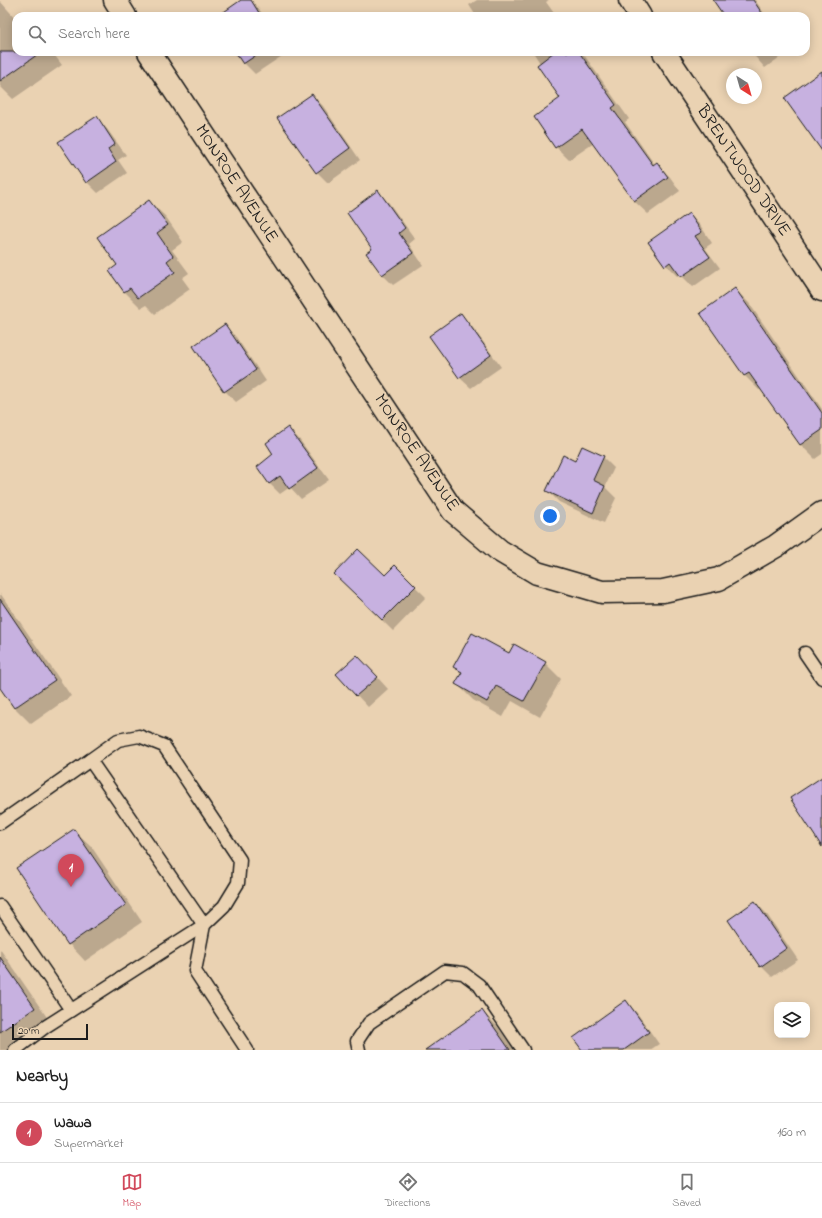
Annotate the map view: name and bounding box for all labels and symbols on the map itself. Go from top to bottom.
north arrow [726,68,762,104]
street label: BRENTWOOD DRIVE [689,99,797,242]
street label: MONROE AVENUE [188,119,284,249]
street label: MONROE AVENUE [367,389,465,517]
your location [540,506,560,526]
pin: 1 [58,854,84,887]
scale bar [12,1022,88,1041]

